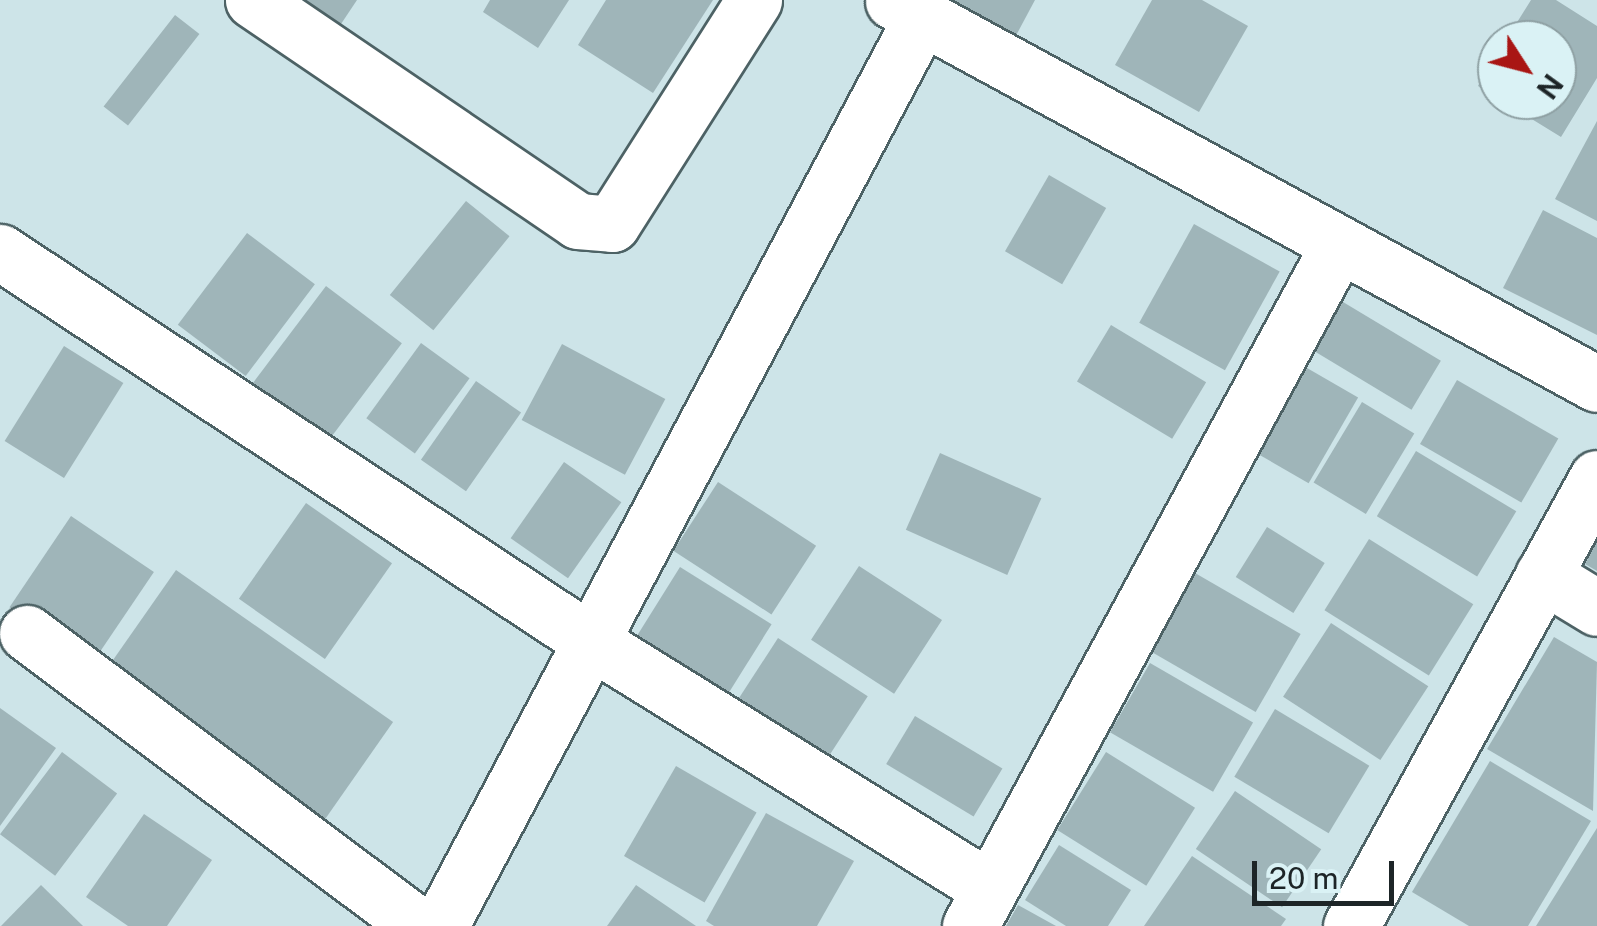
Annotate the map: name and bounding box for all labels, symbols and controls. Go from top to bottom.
north arrow [1477,20,1577,120]
text: N [1530,68,1570,105]
scale bar [1257,841,1400,903]
text: 20 m [1269,860,1338,896]

